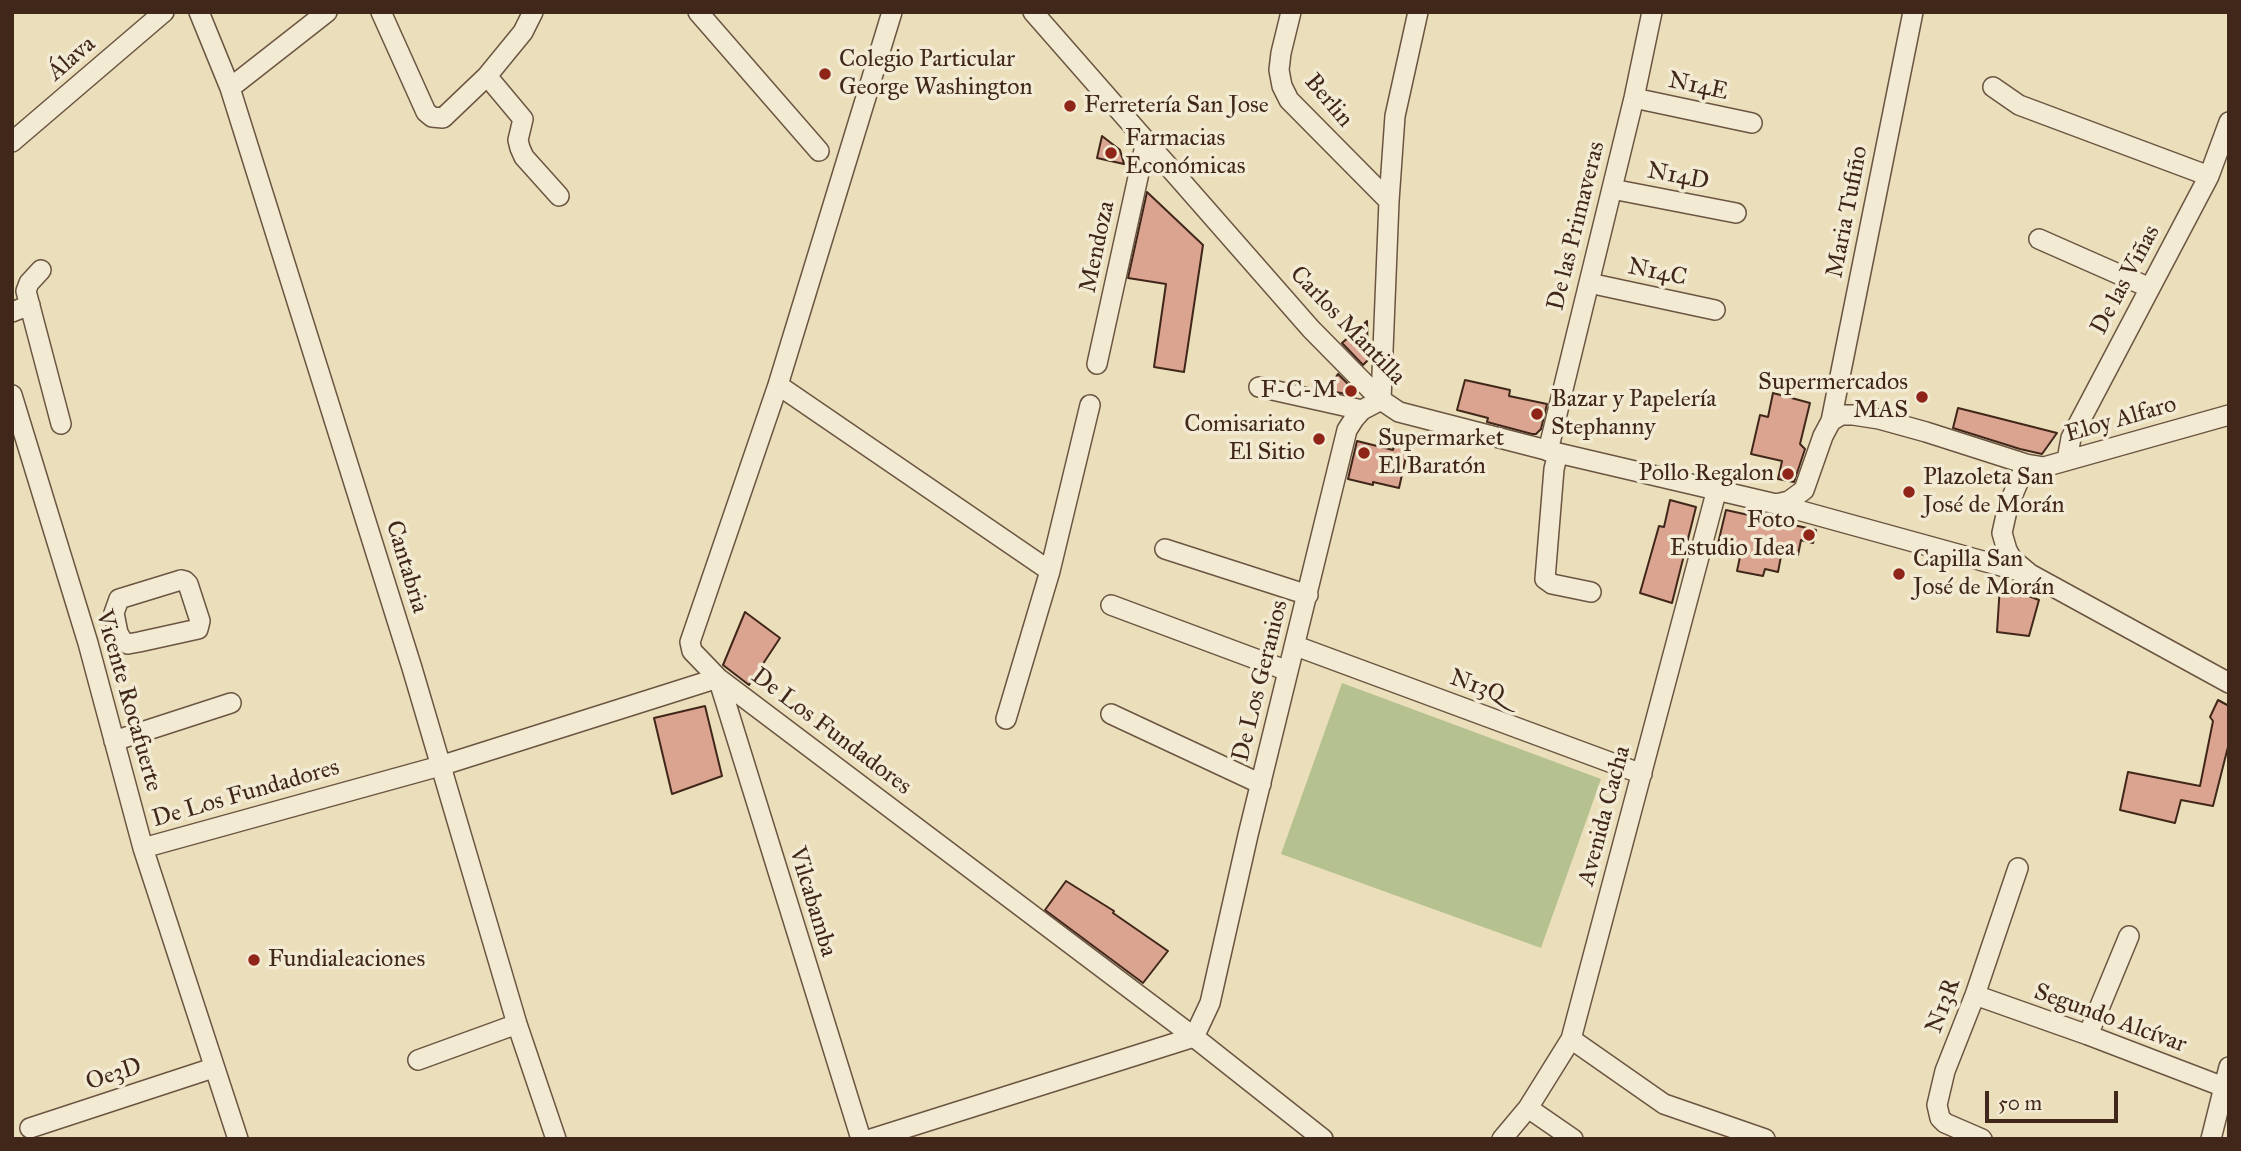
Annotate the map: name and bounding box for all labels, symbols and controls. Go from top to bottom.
street label: Álava [42,30,102,88]
place label: Colegio Particular George Washington [839,46,1032,102]
marker: Colegio Particular George Washington [817,66,833,82]
street label: N14E [1665,67,1731,107]
street label: Berlin [1297,68,1359,134]
place label: Ferretería San Jose [1084,92,1269,120]
marker: Ferretería San Jose [1062,98,1078,114]
place label: Farmacias Económicas [1125,125,1245,181]
street label: De las Primaveras [1542,139,1612,313]
street label: Maria Tufiño [1821,144,1875,280]
marker: Farmacias Económicas [1103,145,1119,161]
street label: N14D [1645,157,1711,197]
street label: Mendoza [1074,198,1122,296]
street label: De las Viñas [2085,220,2167,340]
street label: N14C [1625,253,1689,293]
street label: Carlos Mantilla [1283,261,1411,391]
place label: Supermercados MAS [1758,369,1908,425]
place label: F-C-M [1260,377,1337,405]
marker: F-C-M [1343,383,1359,399]
place label: Bazar y Papelería Stephanny [1551,386,1716,442]
marker: Supermercados MAS [1914,389,1930,405]
street label: Eloy Alfaro [2062,390,2180,450]
marker: Bazar y Papelería Stephanny [1529,406,1545,422]
place label: Comisariato El Sitio [1184,411,1305,467]
place label: Supermarket El Baratón [1378,425,1504,481]
marker: Comisariato El Sitio [1311,431,1327,447]
marker: Supermarket El Baratón [1356,445,1372,461]
place label: Pollo Regalon [1639,460,1774,488]
place label: Plazoleta San José de Morán [1923,464,2064,520]
marker: Pollo Regalon [1780,466,1796,482]
marker: Plazoleta San José de Morán [1901,484,1917,500]
place label: Foto Estudio Idea [1670,507,1795,563]
street label: Cantabria [378,517,434,617]
marker: Foto Estudio Idea [1801,527,1817,543]
place label: Capilla San José de Morán [1913,546,2054,602]
marker: Capilla San José de Morán [1891,566,1907,582]
street label: De Los Geranios [1227,597,1295,765]
street label: Vicente Rocafuerte [88,607,168,795]
street label: De Los Fundadores [745,662,917,802]
street label: N13Q [1446,664,1508,710]
street label: Avenida Cacha [1573,743,1637,889]
street label: De Los Fundadores [149,754,343,834]
street label: Vilcabamba [782,843,842,961]
place label: Fundialeaciones [268,946,425,974]
marker: Fundialeaciones [246,952,262,968]
street label: N13R [1920,975,1968,1037]
street label: Segundo Alcívar [2030,978,2190,1060]
street label: Oe3D [83,1053,145,1097]
scale bar [1989,1078,2122,1122]
text: 50 m [1998,1090,2042,1116]

